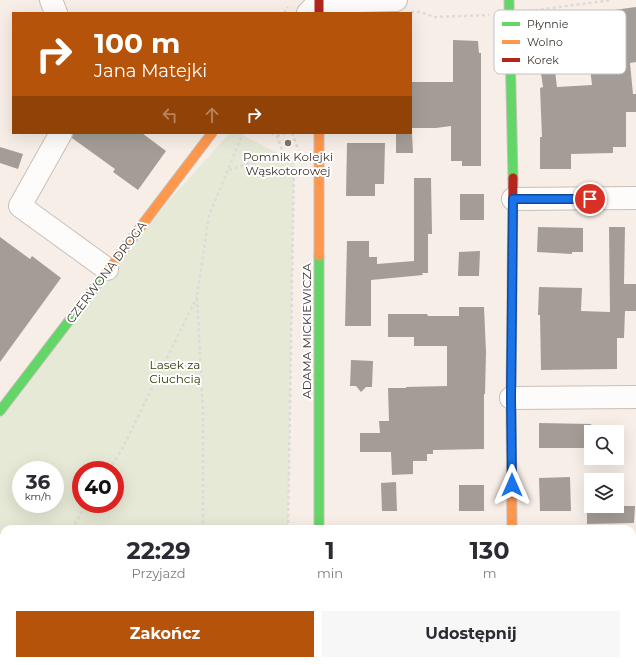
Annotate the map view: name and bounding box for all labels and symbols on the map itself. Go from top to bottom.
legend [494,10,626,74]
text: Płynnie [527,17,569,31]
text: Wolno [527,35,563,49]
text: Korek [527,53,559,67]
marker: Pomnik Kolejki Wąskotorowej [283,138,293,148]
place label: Pomnik Kolejki Wąskotorowej [243,149,333,178]
pin [573,182,607,216]
street label: CZERWONA DROGA [63,218,150,326]
street label: ADAMA MICKIEWICZA [299,263,314,399]
park label: Lasek za Ciuchcią [149,357,201,386]
speed limit sign: 40 [72,461,124,513]
position arrow [491,464,533,506]

